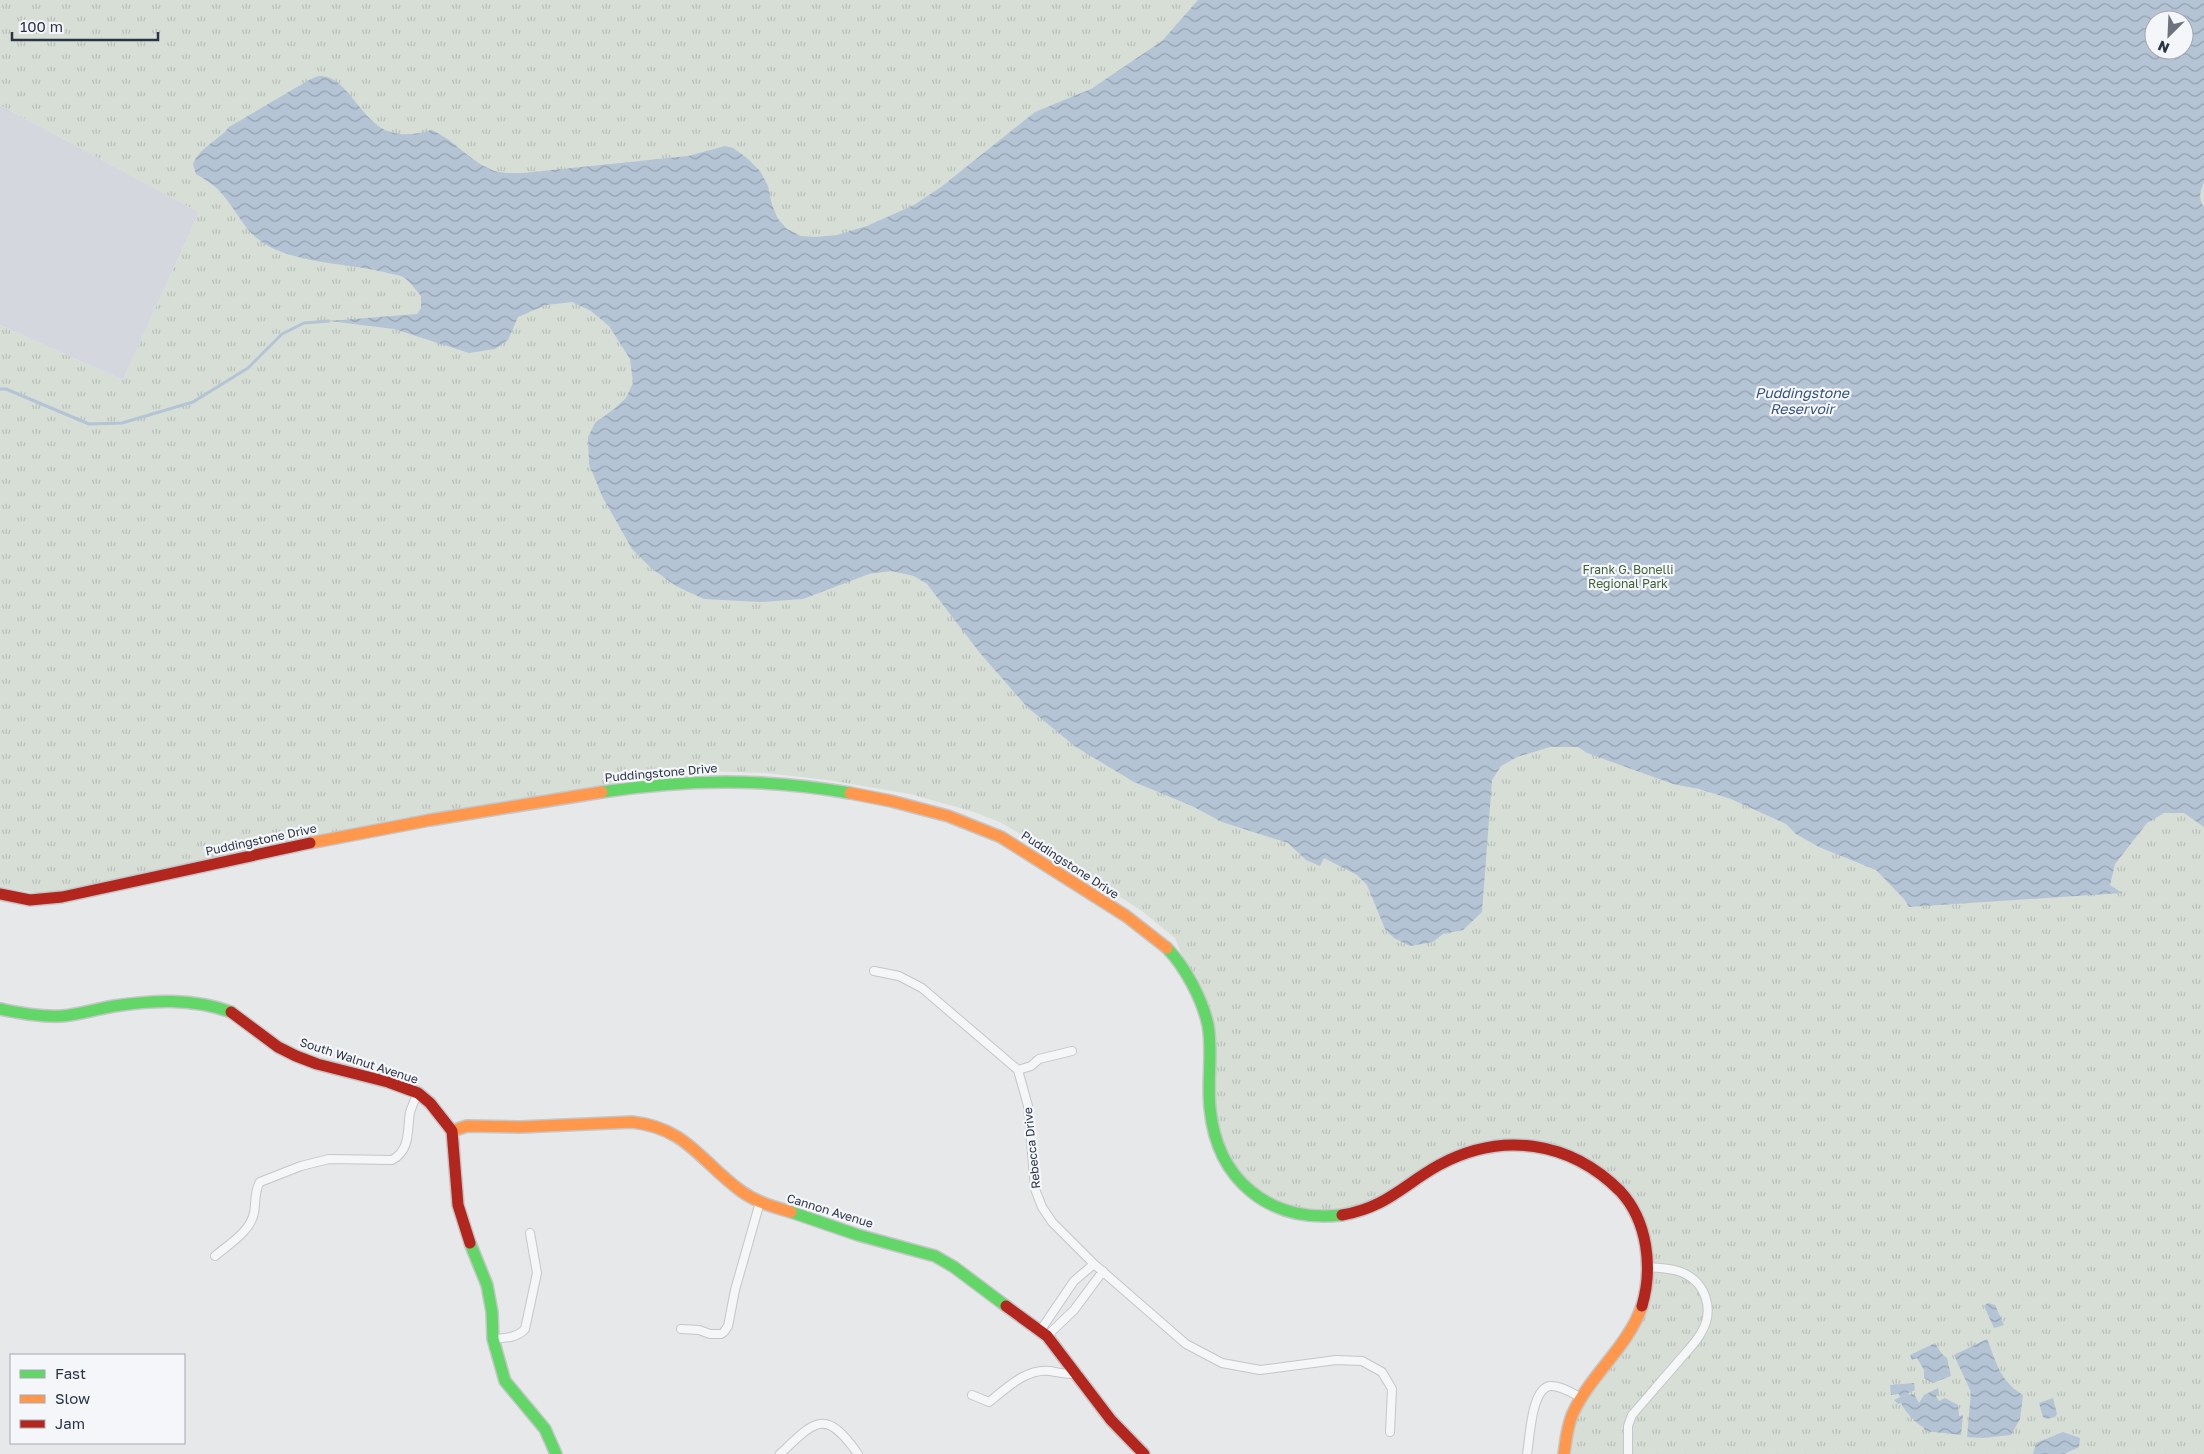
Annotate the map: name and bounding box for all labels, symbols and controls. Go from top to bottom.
scale bar [12,10,159,42]
north arrow [2144,10,2194,60]
text: 100 m [20,17,63,35]
text: N [2155,37,2172,57]
water label: Puddingstone Reservoir [1755,384,1850,417]
park label: Frank G. Bonelli Regional Park [1583,562,1673,591]
street label: Puddingstone Drive [604,760,718,785]
street label: Puddingstone Drive [204,820,318,859]
street label: Puddingstone Drive [1019,827,1122,902]
street label: South Walnut Avenue [298,1034,420,1087]
street label: Rebecca Drive [1020,1106,1043,1190]
street label: Cannon Avenue [785,1190,875,1231]
legend [10,1354,185,1444]
text: Fast [55,1364,86,1382]
text: Slow [55,1389,90,1407]
text: Jam [55,1414,85,1432]

